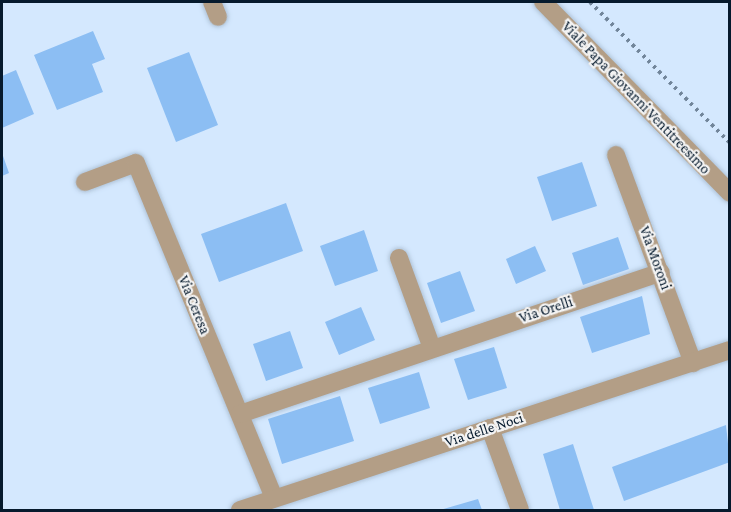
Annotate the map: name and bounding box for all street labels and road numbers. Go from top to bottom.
street label: Viale Papa Giovanni Ventitreesimo [558,18,714,178]
street label: Via Moroni [635,224,675,292]
street label: Via Ceresa [174,273,214,337]
street label: Via Orelli [517,293,575,327]
street label: Via delle Noci [443,409,525,451]

